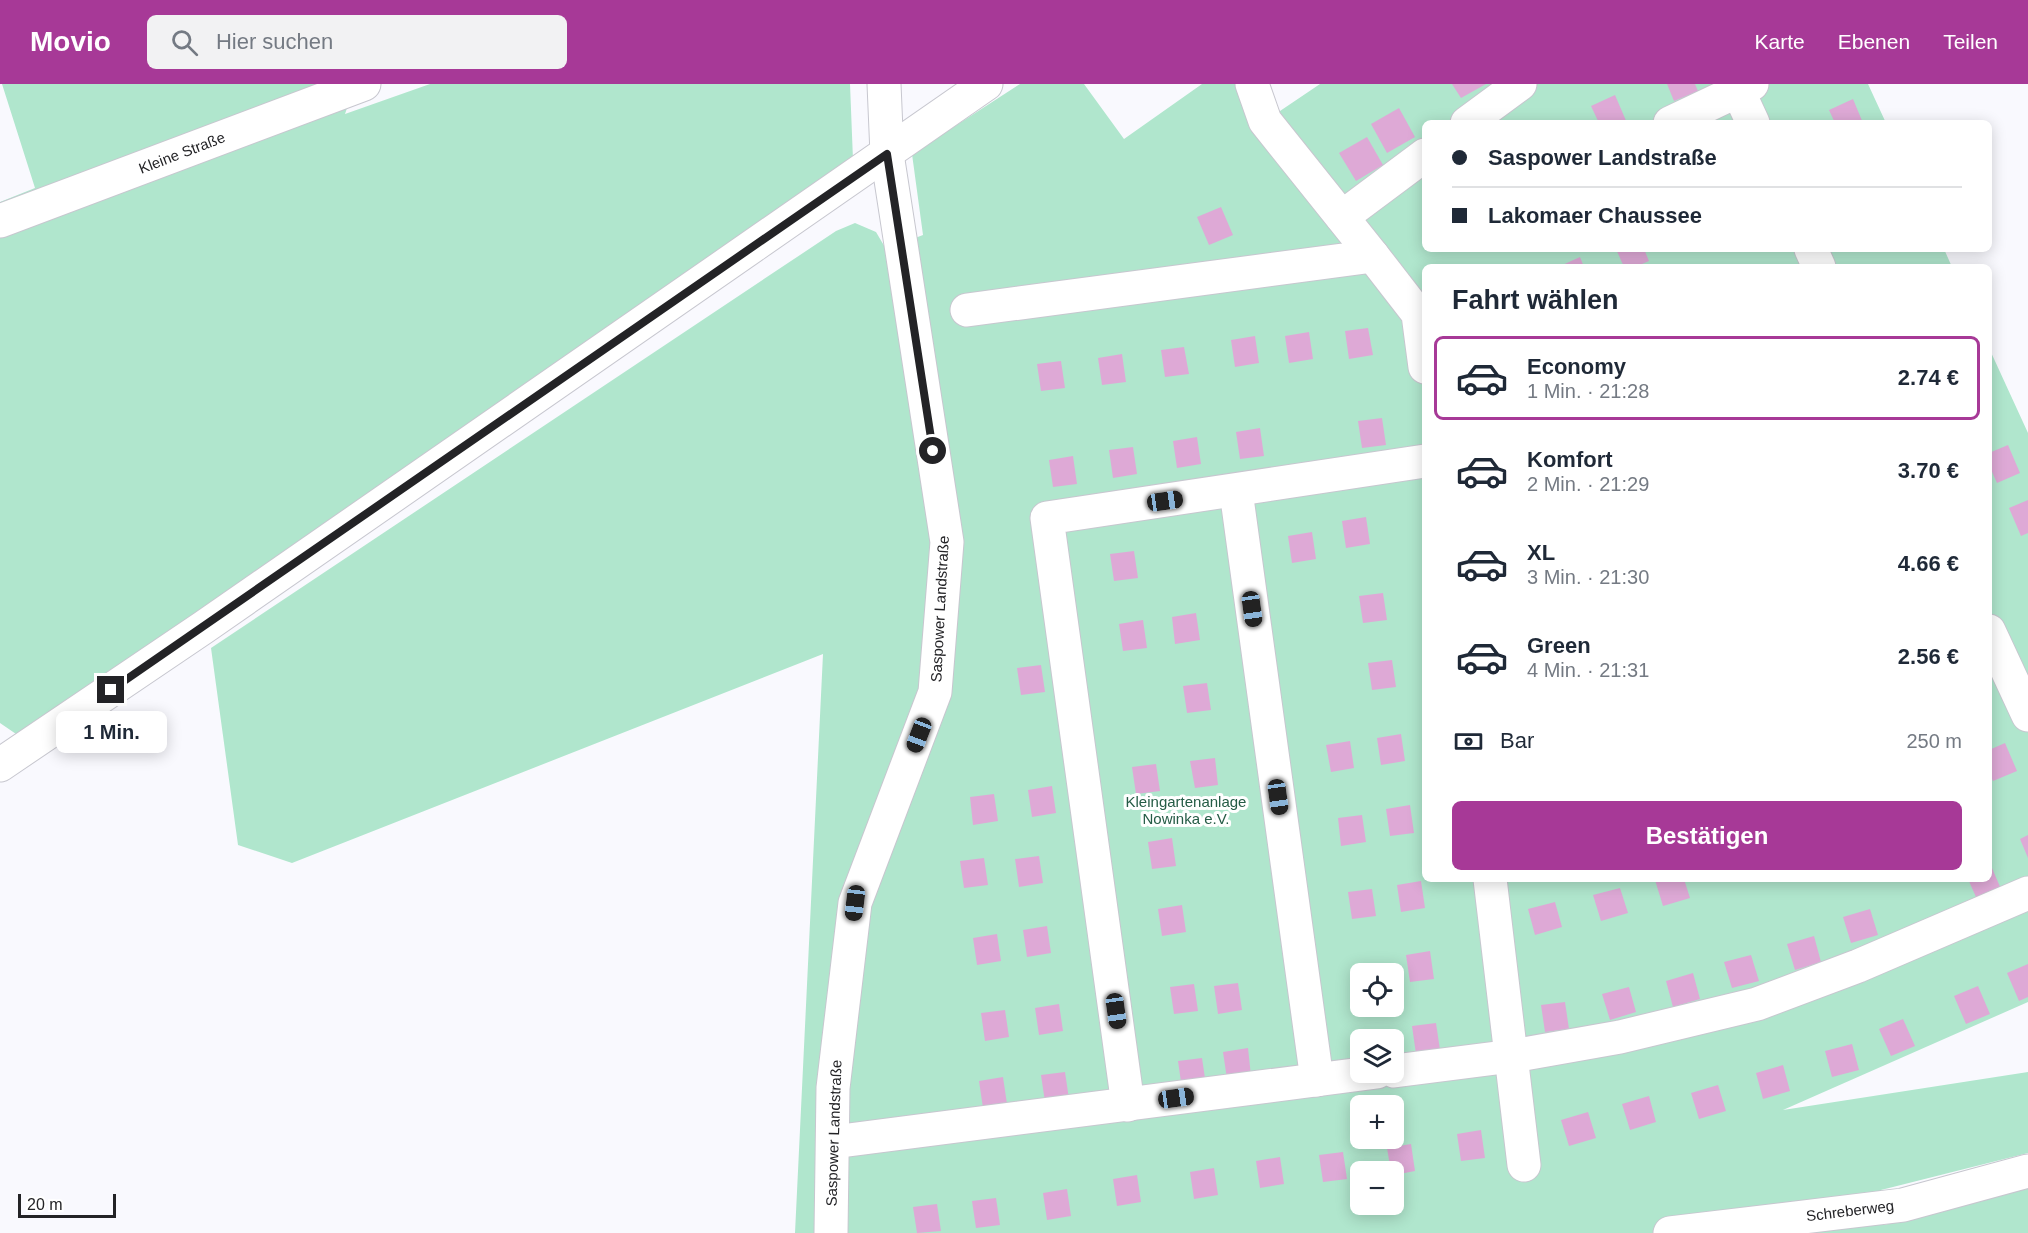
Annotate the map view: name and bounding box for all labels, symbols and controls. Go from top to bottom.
search box [147,15,567,69]
text: Movio [30,26,111,57]
icon: search [168,26,201,59]
text: Hier suchen [216,29,333,54]
text: Karte [1755,30,1805,53]
text: Ebenen [1838,30,1910,53]
text: Teilen [1943,30,1998,53]
street label: Kleine Straße [136,128,227,177]
text: Saspower Landstraße [1488,145,1717,170]
text: Lakomaer Chaussee [1488,203,1702,228]
text: Fahrt wählen [1452,285,1619,315]
icon: car [1455,351,1509,405]
text: Economy [1527,354,1626,379]
text: 2.74 € [1898,365,1959,390]
text: 1 Min. · 21:28 [1527,380,1649,402]
route start [919,437,946,464]
icon: car [1455,444,1509,498]
text: Komfort [1527,447,1613,472]
text: 3.70 € [1898,458,1959,483]
text: 2 Min. · 21:29 [1527,473,1649,495]
car [1146,490,1184,512]
street label: Saspower Landstraße [927,535,952,683]
icon: car [1455,537,1509,591]
text: XL [1527,540,1555,565]
text: 4.66 € [1898,551,1959,576]
text: 3 Min. · 21:30 [1527,566,1649,588]
car [1241,590,1263,628]
icon: car [1455,630,1509,684]
text: Green [1527,633,1591,658]
text: 2.56 € [1898,644,1959,669]
text: 4 Min. · 21:31 [1527,659,1649,681]
route end [97,676,124,703]
callout: 1 Min. [56,711,166,753]
car [904,715,934,755]
text: 1 Min. [83,721,140,743]
icon: cash [1452,725,1485,758]
text: Bar [1500,728,1534,753]
text: 250 m [1906,730,1962,752]
car [1267,778,1289,816]
park label: Kleingartenanlage Nowinka e.V. [1126,793,1246,827]
button: Bestätigen [1452,801,1962,870]
car [844,884,866,922]
map controls [1350,963,1404,1215]
button: locate [1350,963,1404,1017]
car [1105,992,1127,1030]
button: layers [1350,1029,1404,1083]
street label: Saspower Landstraße [822,1059,845,1207]
car [1157,1087,1195,1109]
button: + [1350,1095,1404,1149]
button: − [1350,1161,1404,1215]
scale bar [18,1191,116,1218]
text: 20 m [27,1196,63,1213]
street label: Schreberweg [1805,1197,1895,1224]

